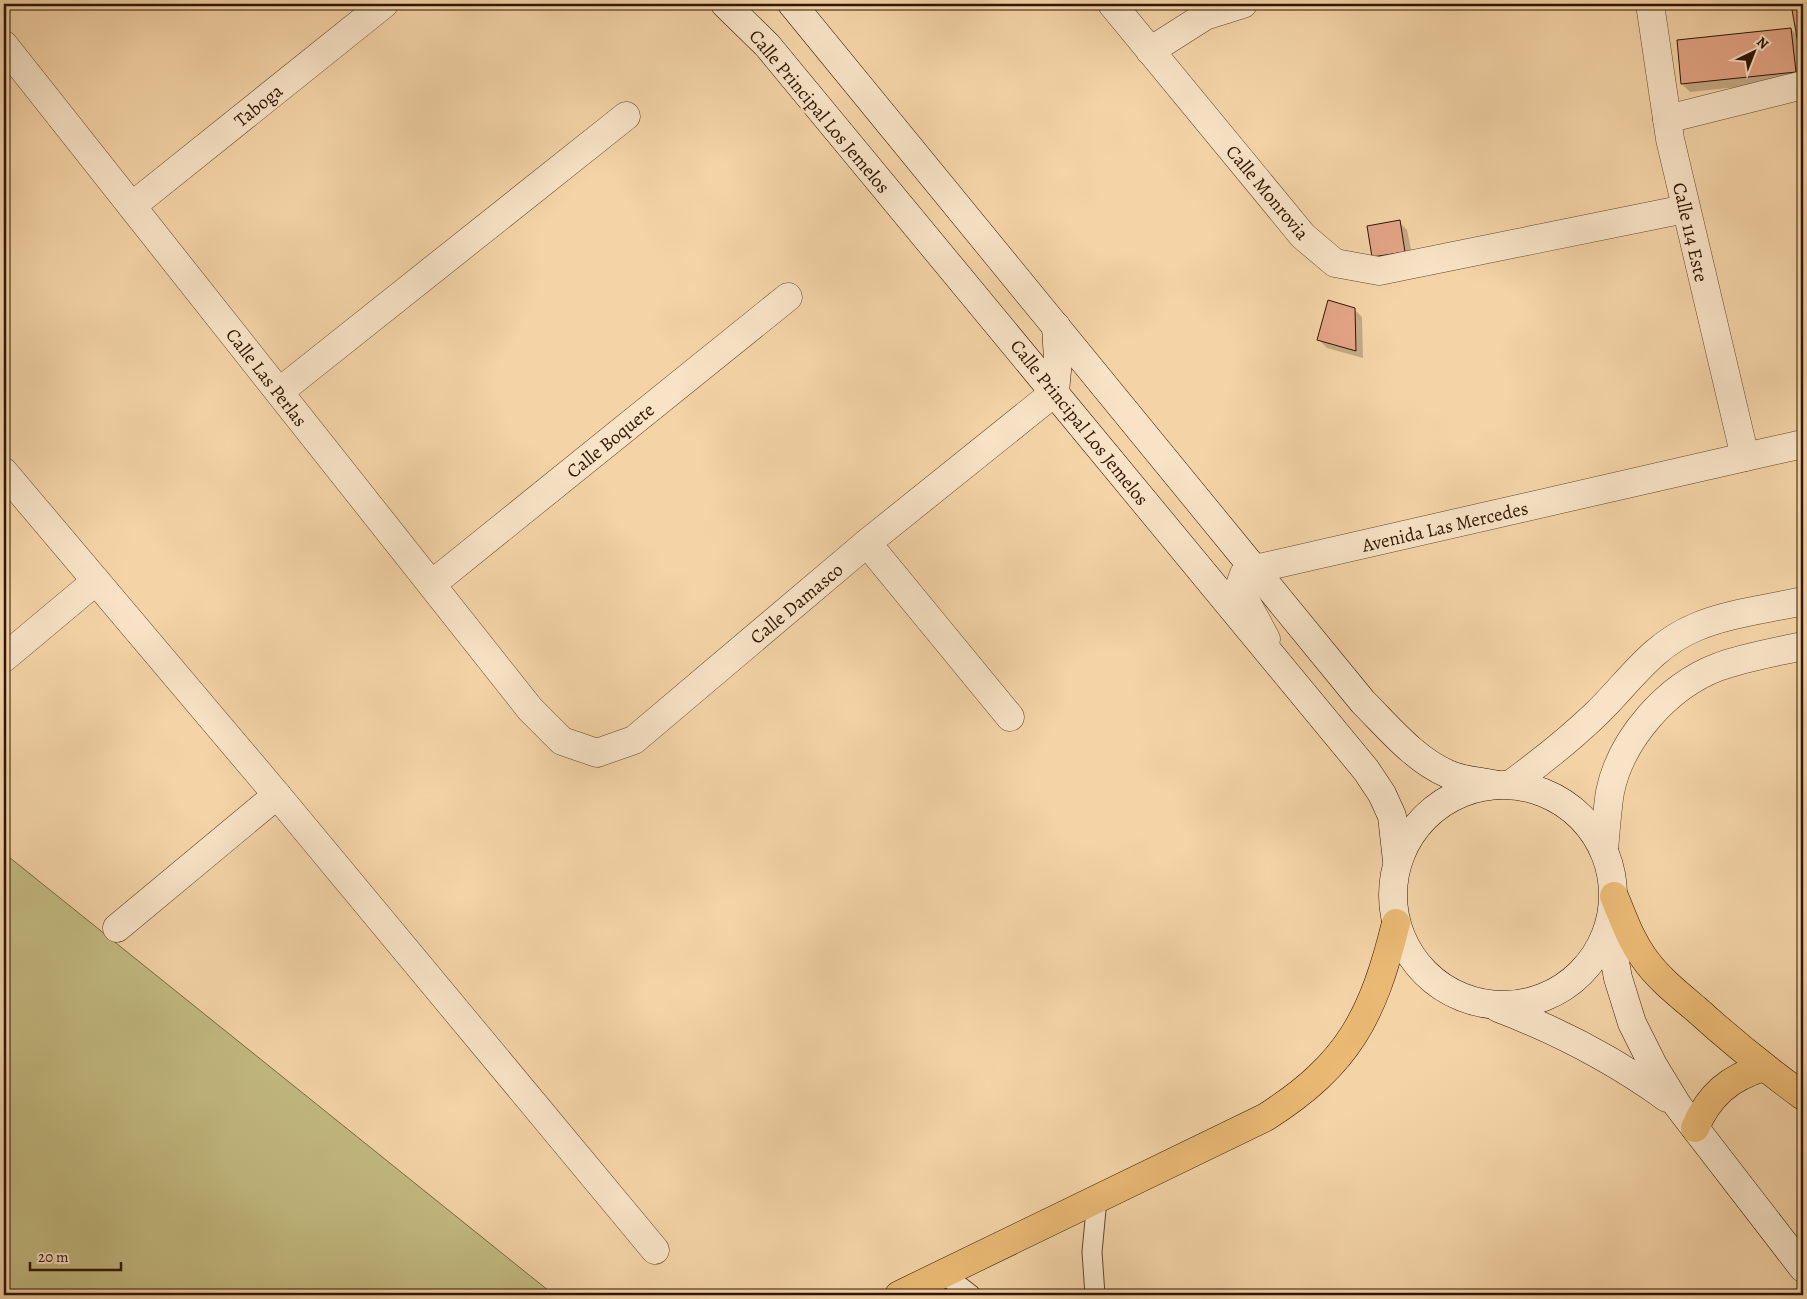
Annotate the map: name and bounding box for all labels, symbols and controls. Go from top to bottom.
street label: Calle Principal Los Jemelos [743,24,896,199]
north arrow [1730,28,1780,78]
text: N [1752,32,1773,53]
street label: Taboga [229,78,288,133]
street label: Calle Monrovia [1220,140,1315,246]
street label: Calle 114 Este [1666,180,1714,285]
street label: Calle Las Perlas [219,323,313,432]
street label: Calle Principal Los Jemelos [1004,334,1154,511]
street label: Calle Boquete [561,397,660,484]
street label: Avenida Las Mercedes [1359,495,1531,559]
street label: Calle Damasco [745,557,849,650]
scale bar [30,1239,121,1271]
text: 20 m [38,1247,69,1267]

